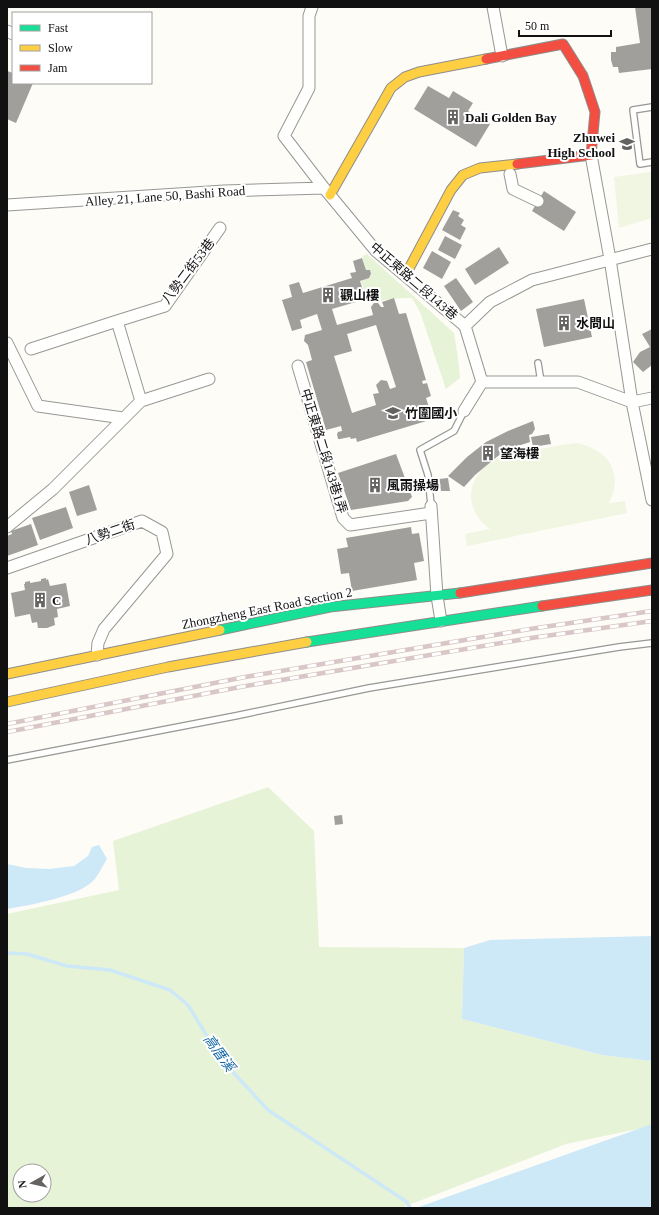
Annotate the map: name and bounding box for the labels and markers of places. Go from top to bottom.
building icon: Dali Golden Bay [444,108,462,126]
place label: Dali Golden Bay [465,110,557,125]
place label: Zhuwei High School [547,130,615,160]
school or university icon: Zhuwei High School [618,135,636,153]
building icon: 觀山樓 [319,286,337,304]
place label: 觀山樓 [340,288,379,303]
building icon: 水問山 [555,314,573,332]
place label: 水問山 [576,316,615,331]
school or university icon: 竹圍國小 [384,404,402,422]
place label: 竹圍國小 [405,406,458,421]
building icon: 望海樓 [479,444,497,462]
place label: 望海樓 [500,446,539,461]
building icon: 風雨操場 [366,476,384,494]
place label: 風雨操場 [387,478,439,493]
building icon: C [31,591,49,609]
place label: C [52,593,61,608]

